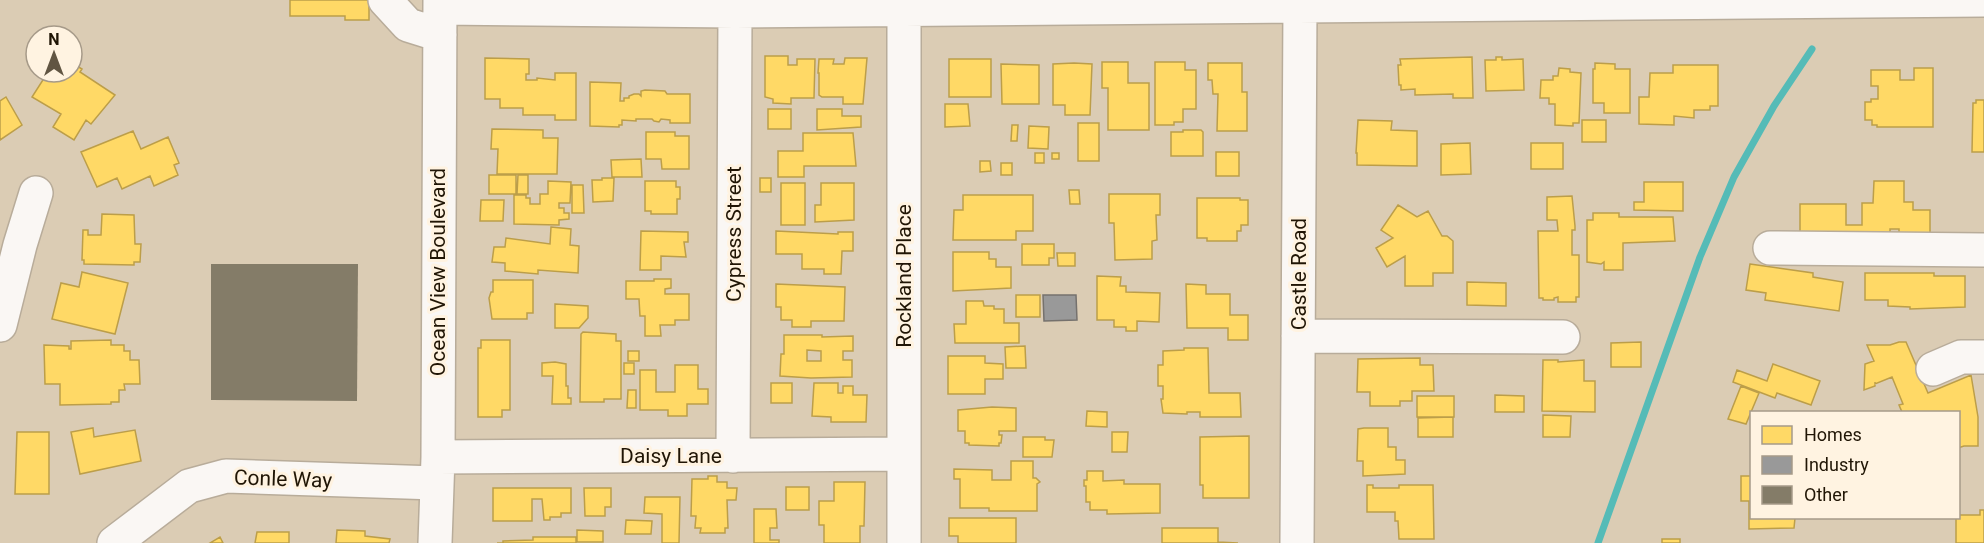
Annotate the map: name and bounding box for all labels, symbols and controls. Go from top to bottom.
north arrow [24,24,84,84]
text: N [48,30,60,49]
street label: Cypress Street [722,166,746,302]
street label: Ocean View Boulevard [426,168,450,376]
street label: Rockland Place [892,204,916,348]
street label: Castle Road [1287,218,1311,330]
legend [1750,411,1960,519]
text: Homes [1804,424,1862,445]
street label: Daisy Lane [620,444,722,468]
text: Industry [1804,454,1869,475]
street label: Conle Way [234,465,333,493]
text: Other [1804,484,1848,505]

